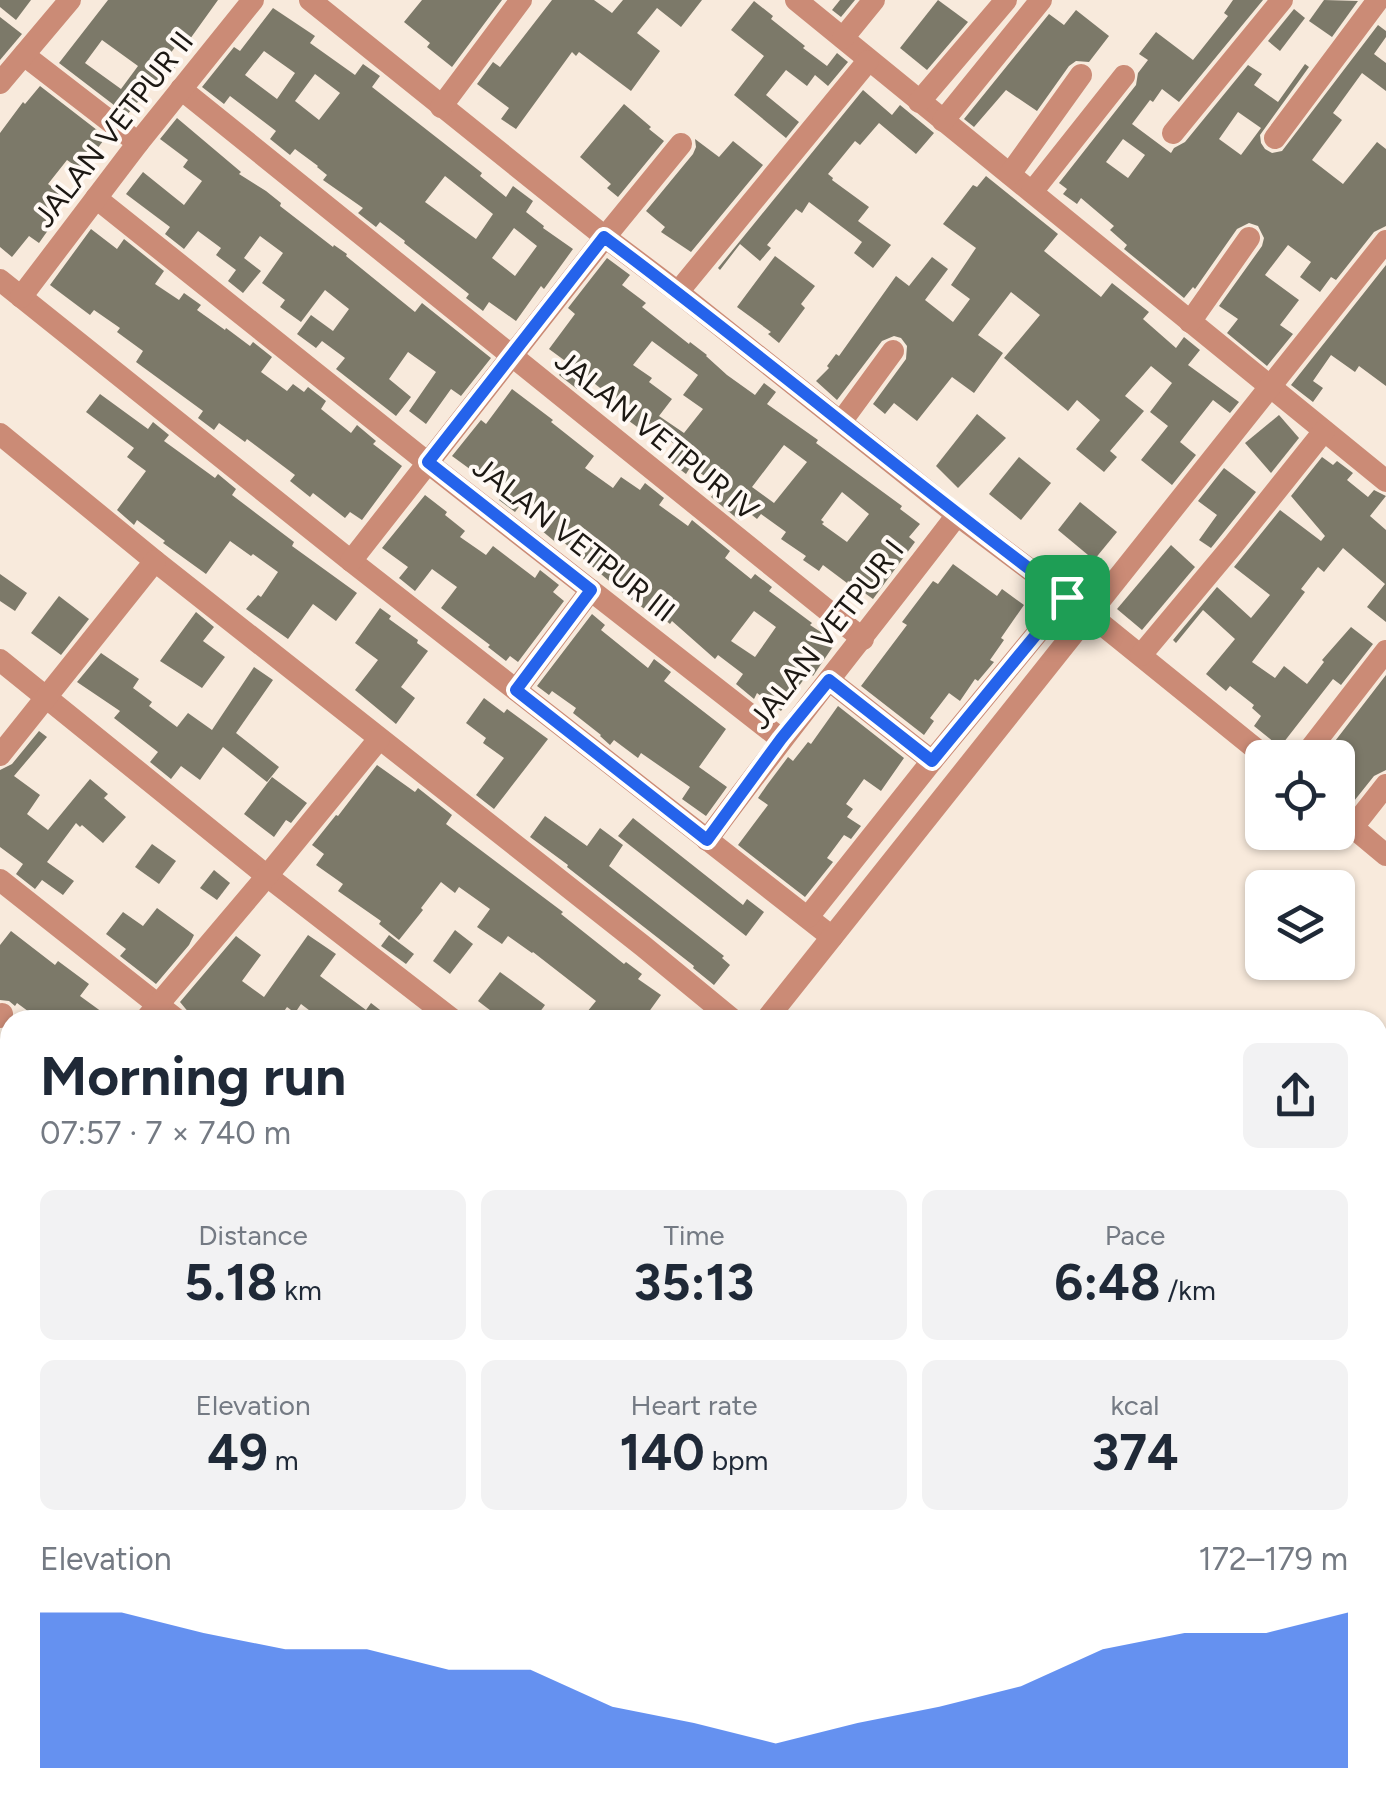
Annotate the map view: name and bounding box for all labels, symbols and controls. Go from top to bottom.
street label: JALAN VETPUR II [25,24,201,234]
street label: JALAN VETPUR IV [548,342,766,529]
street label: JALAN VETPUR III [465,449,683,629]
street label: JALAN VETPUR I [741,532,911,736]
pin [1025,555,1110,640]
icon: arrive [1040,570,1095,625]
map controls [1245,740,1355,980]
button: locate [1245,740,1355,850]
button: layers [1245,870,1355,980]
text: Morning run [40,1043,346,1109]
button: share [1243,1043,1348,1148]
text: 07:57 · 7 × 740 m [40,1114,291,1152]
text: Distance [198,1218,308,1252]
text: Time [663,1218,725,1252]
text: Pace [1105,1218,1165,1252]
text: 5.18 [184,1252,277,1313]
text: 35:13 [634,1252,754,1313]
text: 6:48 [1054,1252,1161,1313]
text: km [277,1273,322,1307]
text: /km [1161,1273,1216,1307]
text: Elevation [195,1388,311,1422]
text: Heart rate [630,1388,758,1422]
text: kcal [1111,1388,1159,1422]
text: 49 [207,1422,268,1483]
text: 140 [620,1422,705,1483]
text: 374 [1091,1422,1179,1483]
text: m [268,1443,299,1477]
text: bpm [705,1443,768,1477]
text: Elevation [40,1540,172,1578]
text: 172–179 m [1198,1540,1348,1578]

